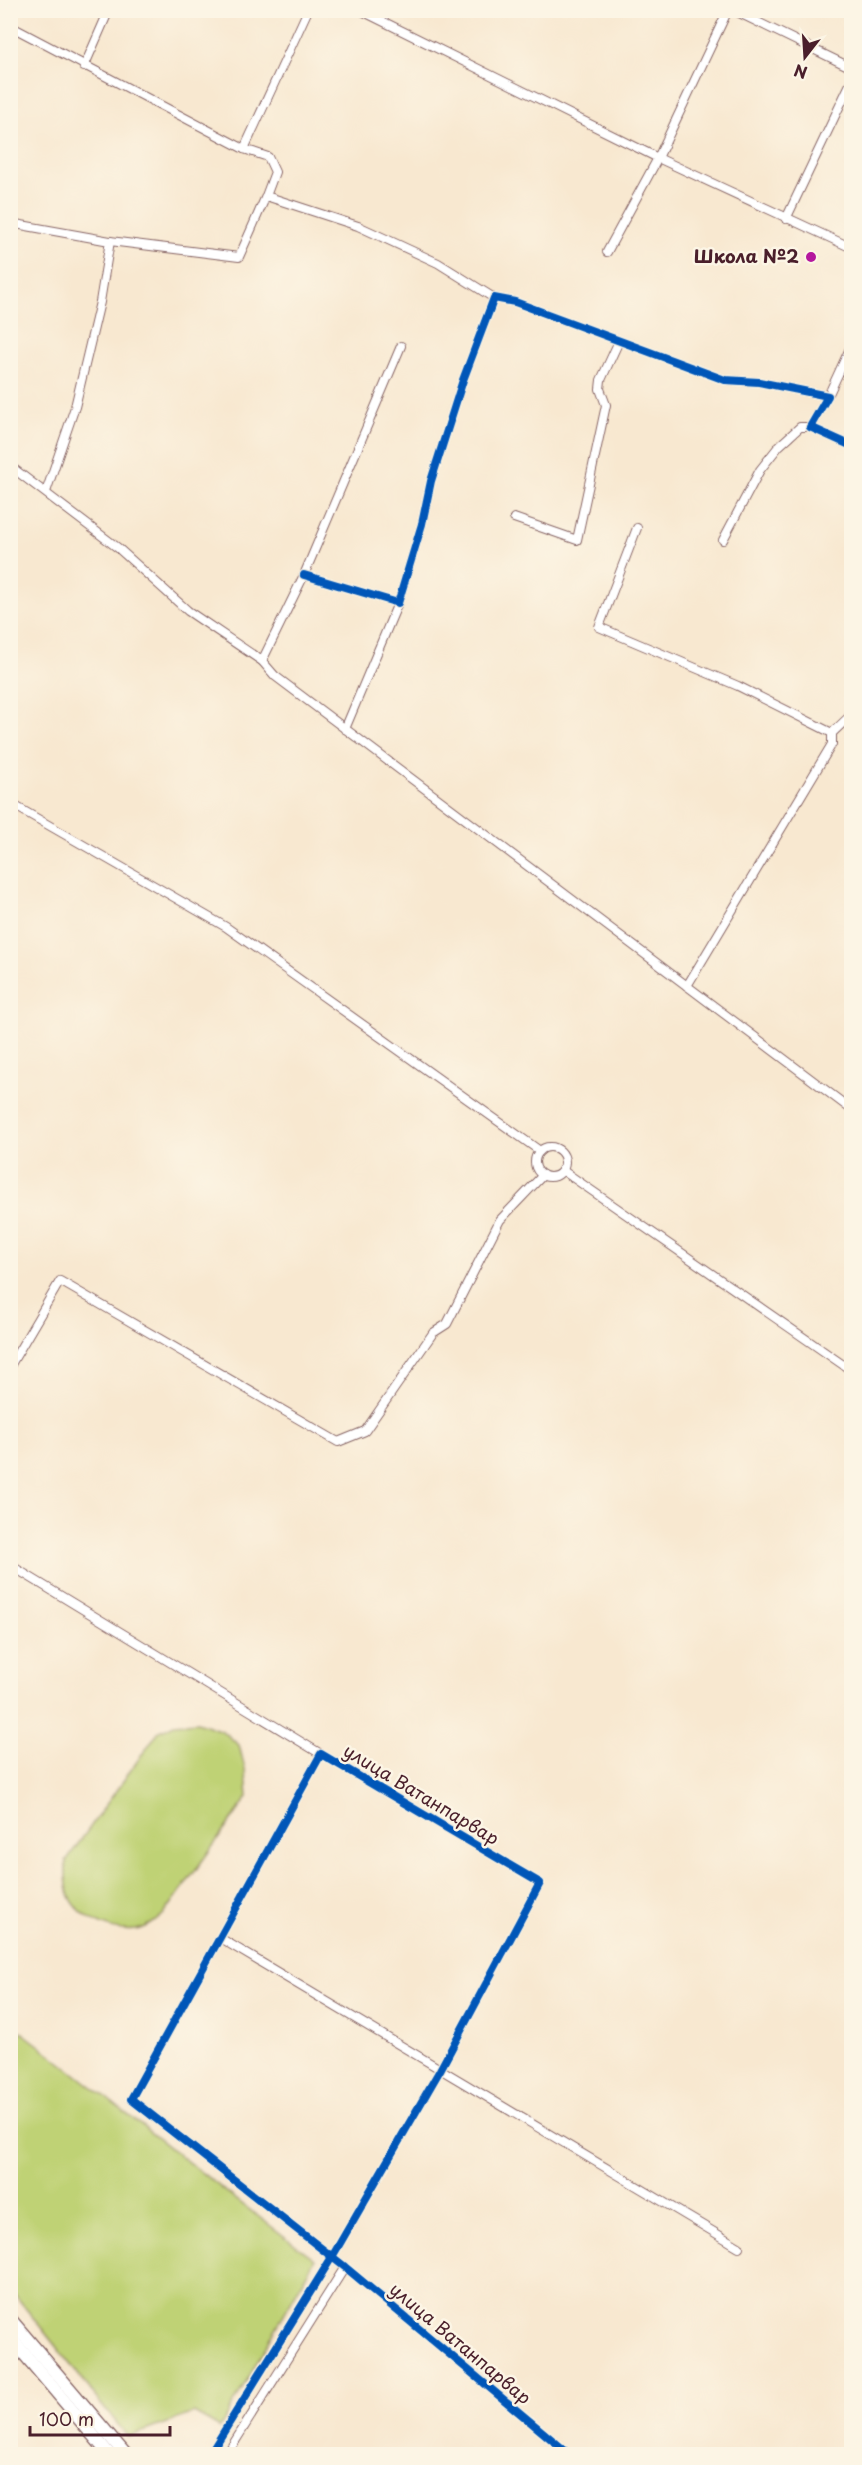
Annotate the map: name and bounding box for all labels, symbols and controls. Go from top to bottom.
north arrow [775,27,835,87]
text: N [791,59,810,86]
place label: Школа №2 [694,242,799,269]
marker: Школа №2 [804,250,818,264]
street label: улица Ватанпарвар [339,1736,505,1851]
street label: улица Ватанпарвар [384,2275,538,2410]
scale bar [30,2399,170,2437]
text: 100 m [39,2405,94,2432]

